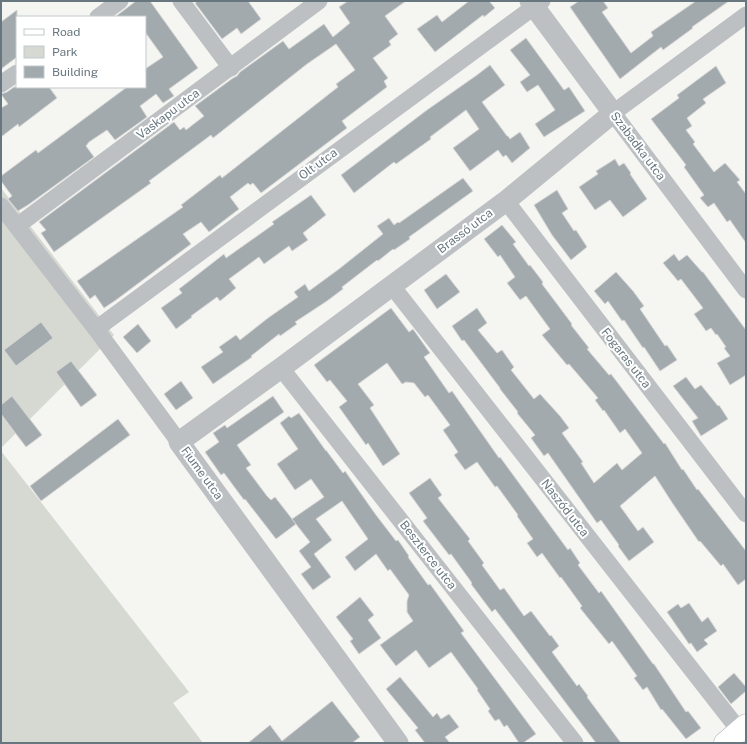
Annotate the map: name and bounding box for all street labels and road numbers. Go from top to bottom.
street label: Vaskapu utca [134,86,202,142]
street label: Szabadka utca [608,109,668,183]
street label: Olt utca [296,145,340,183]
street label: Brassó utca [435,206,495,256]
street label: Fogaras utca [598,325,654,391]
street label: Fiume utca [178,444,226,502]
street label: Naszód utca [538,477,592,539]
street label: Beszterce utca [397,518,459,592]

